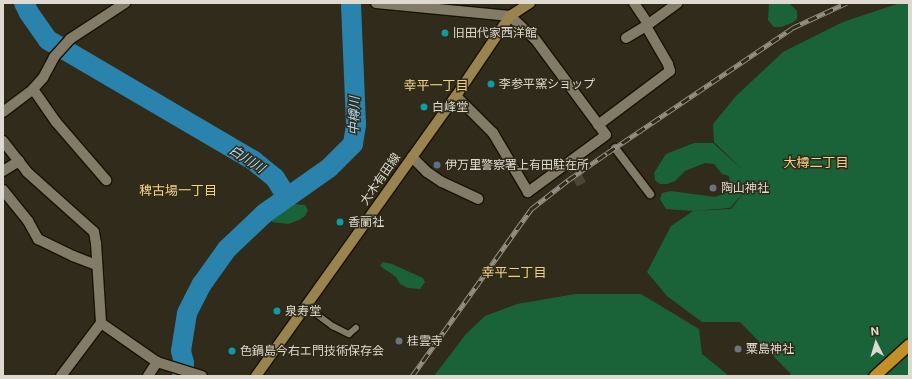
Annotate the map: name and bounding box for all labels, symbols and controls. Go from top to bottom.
place label: 旧田代家西洋館 [453,26,537,40]
marker: 旧田代家西洋館 [440,28,450,38]
district label: 幸平一丁目 [404,77,468,93]
place label: 李参平窯ショップ [499,77,595,91]
marker: 李参平窯ショップ [486,79,496,89]
water label: 中樽川 [346,96,362,136]
place label: 白峰堂 [432,100,468,114]
marker: 白峰堂 [419,102,429,112]
water label: 白川川 [226,142,268,176]
street label: 大木有田線 [357,150,403,208]
district label: 大樽二丁目 [784,154,848,170]
place label: 伊万里警察署上有田駐在所 [445,158,589,172]
marker: 伊万里警察署上有田駐在所 [432,160,442,170]
place label: 陶山神社 [721,181,769,195]
district label: 稗古場一丁目 [139,182,217,198]
marker: 陶山神社 [708,183,718,193]
place label: 香蘭社 [348,215,384,229]
marker: 香蘭社 [335,217,345,227]
district label: 幸平二丁目 [482,264,546,280]
place label: 泉寿堂 [285,304,321,318]
marker: 泉寿堂 [272,306,282,316]
north arrow [856,323,896,363]
text: N [870,324,880,338]
place label: 桂雲寺 [407,334,443,348]
marker: 桂雲寺 [394,336,404,346]
place label: 粟島神社 [746,342,794,356]
place label: 色鍋島今右エ門技術保存会 [240,344,384,358]
marker: 粟島神社 [733,344,743,354]
marker: 色鍋島今右エ門技術保存会 [227,346,237,356]

